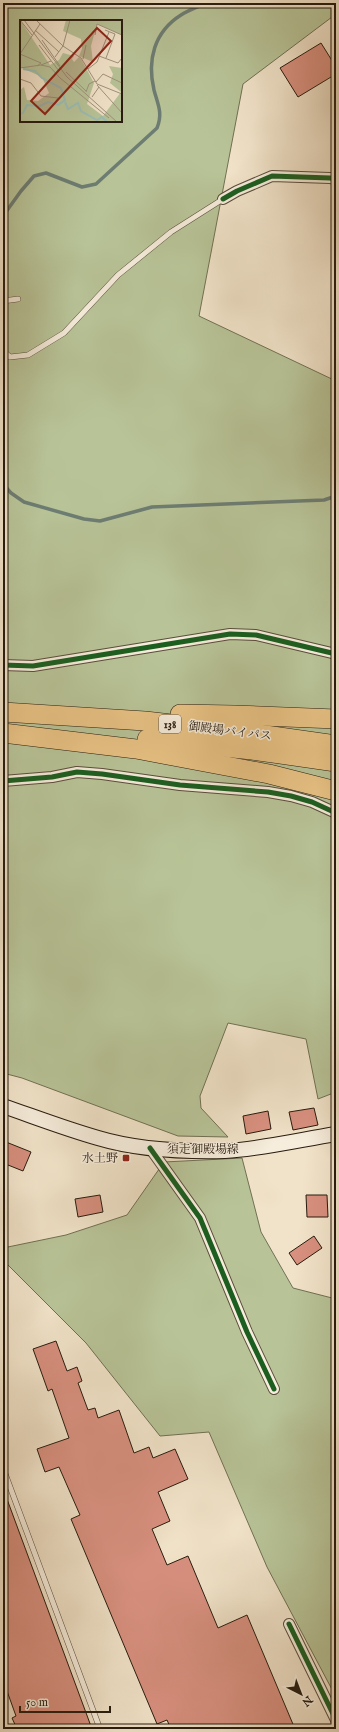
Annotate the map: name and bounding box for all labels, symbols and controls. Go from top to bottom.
inset map [20,20,122,122]
road number: 138 [159,715,181,733]
street label: 御殿場バイパス [187,719,272,744]
street label: 須走御殿場線 [167,1142,239,1157]
place label: 水土野 [82,1151,118,1166]
marker: 水土野 [121,1153,131,1163]
north arrow [281,1674,321,1714]
scale bar [20,1688,110,1714]
text: N [298,1692,316,1709]
text: 50 m [26,1695,48,1710]

